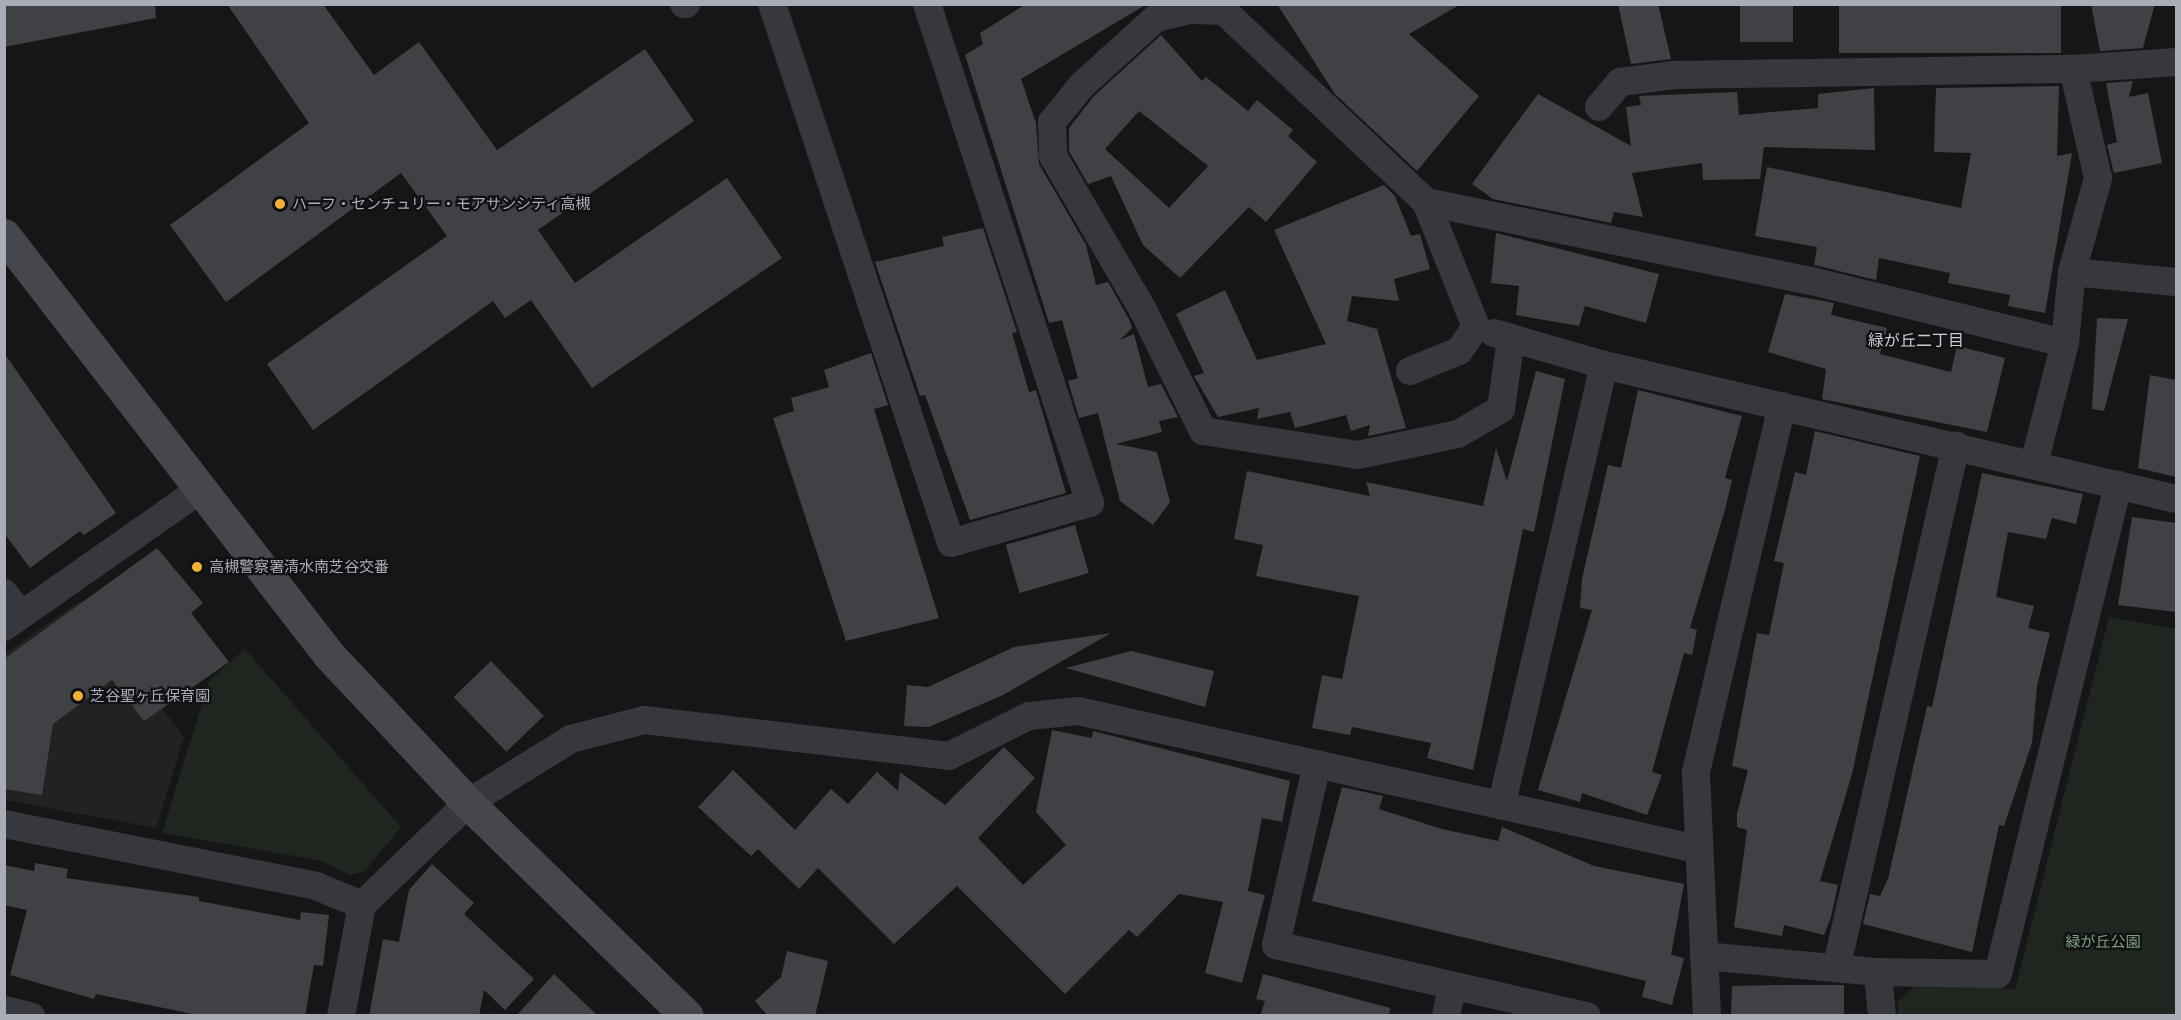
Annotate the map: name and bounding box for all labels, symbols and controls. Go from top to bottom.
place label: ハーフ・センチュリー・モアサンシティ高槻 [292,195,592,213]
marker: ハーフ・センチュリー・モアサンシティ高槻 [273,197,287,211]
district label: 緑が丘二丁目 [1868,330,1964,350]
place label: 高槻警察署清水南芝谷交番 [209,558,389,576]
marker: 高槻警察署清水南芝谷交番 [190,560,204,574]
place label: 芝谷聖ヶ丘保育園 [90,687,210,705]
marker: 芝谷聖ヶ丘保育園 [71,689,85,703]
park label: 緑が丘公園 [2066,933,2140,951]

